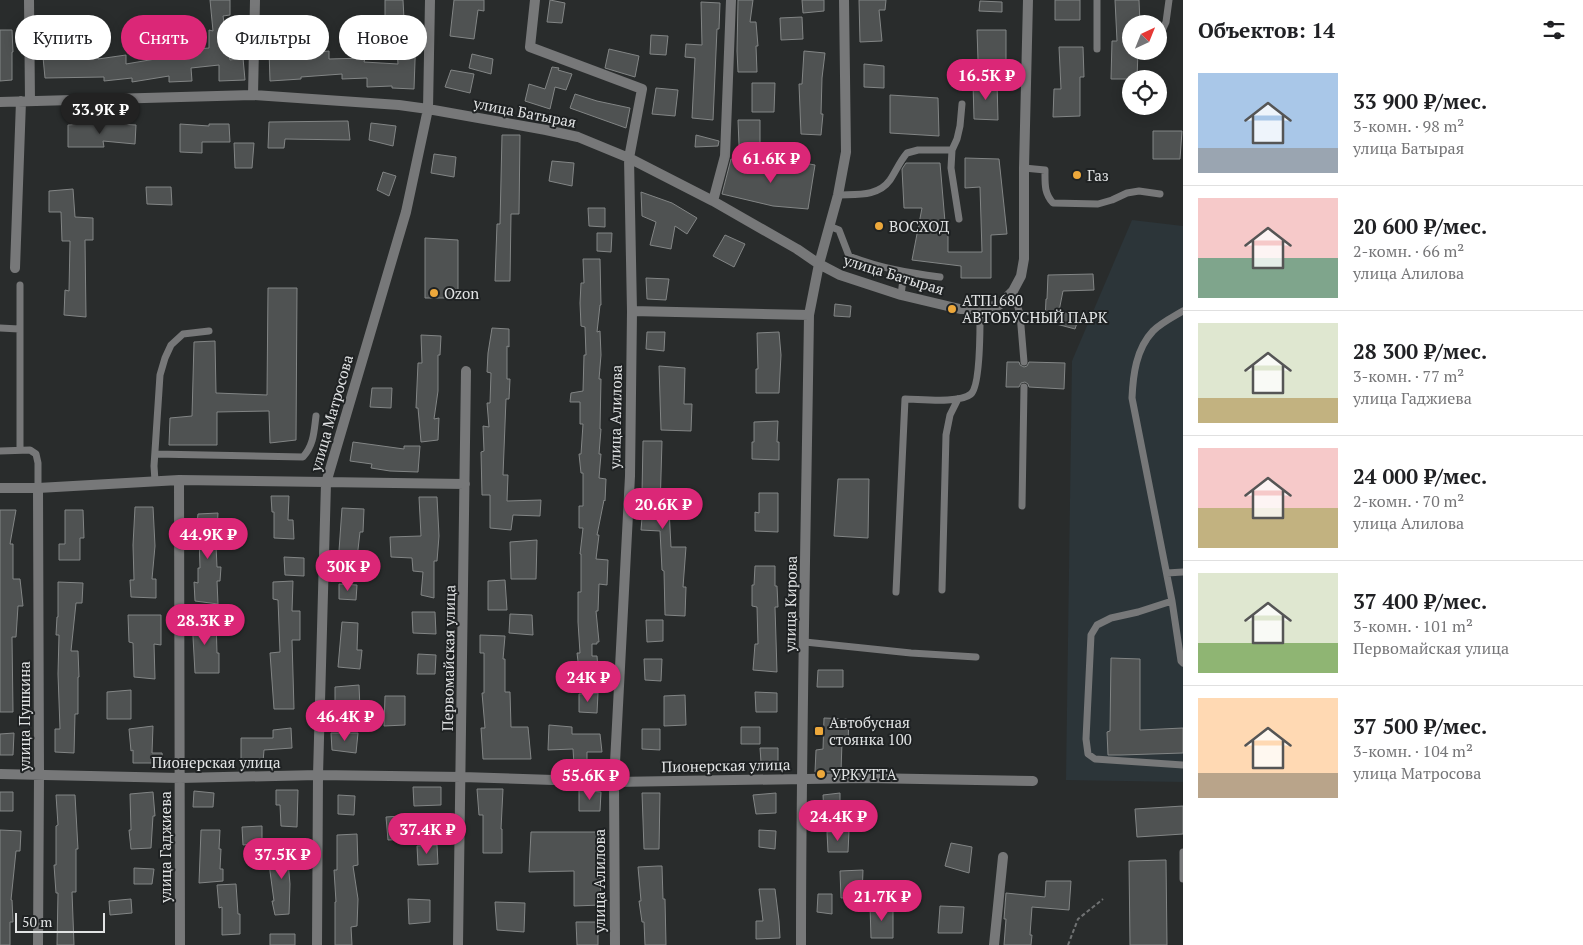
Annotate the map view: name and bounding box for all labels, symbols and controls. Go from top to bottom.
chip: Купить [15,15,111,60]
chip: Снять [121,15,207,60]
chip: Фильтры [217,15,329,60]
chip: Новое [339,15,427,60]
north arrow [1122,15,1168,60]
map controls [1122,15,1167,115]
text: Объектов: 14 [1198,16,1335,44]
icon: filters [1540,16,1568,44]
pin: 16.5K ₽ [940,58,1032,101]
text: 16.5K ₽ [958,64,1014,86]
button: locate [1122,70,1167,115]
text: 33 900 ₽/мес. [1353,87,1487,115]
pin: 33.9K ₽ [54,92,146,135]
street label: улица Батырая [471,92,578,132]
icon: home [1238,93,1298,153]
text: 33.9K ₽ [72,98,128,120]
text: 3-комн. · 98 m² [1353,115,1464,137]
text: улица Батырая [1353,137,1464,159]
pin: 61.6K ₽ [725,142,817,184]
text: 61.6K ₽ [743,147,799,169]
place label: Газ [1087,165,1109,185]
marker: Газ [1071,169,1083,181]
text: 20 600 ₽/мес. [1353,212,1487,240]
place label: ВОСХОД [889,216,950,236]
icon: home [1238,218,1298,278]
marker: ВОСХОД [873,220,885,232]
text: 2-комн. · 66 m² [1353,240,1464,262]
street label: улица Батырая [840,249,947,299]
text: улица Алилова [1353,262,1464,284]
place label: Ozon [444,283,479,303]
marker: Ozon [428,287,440,299]
place label: АТП1680 АВТОБУСНЫЙ ПАРК [962,290,1108,327]
marker: АТП1680 АВТОБУСНЫЙ ПАРК [946,303,958,315]
text: 28 300 ₽/мес. [1353,337,1487,365]
icon: home [1238,343,1298,403]
street label: улица Матросова [305,352,357,475]
street label: улица Алилова [604,364,626,470]
text: 3-комн. · 77 m² [1353,365,1464,387]
text: улица Гаджиева [1353,387,1472,409]
text: 24 000 ₽/мес. [1353,462,1487,490]
icon: home [1238,468,1298,528]
pin: 20.6K ₽ [617,488,709,530]
text: 2-комн. · 70 m² [1353,490,1464,512]
text: 20.6K ₽ [635,493,691,515]
text: улица Алилова [1353,512,1464,534]
pin: 44.9K ₽ [162,518,254,560]
text: 44.9K ₽ [180,523,236,545]
pin: 30K ₽ [313,550,383,592]
text: 30K ₽ [327,555,369,577]
street label: улица Кирова [779,555,801,653]
street label: Первомайская улица [437,584,459,731]
text: 37 400 ₽/мес. [1353,587,1487,615]
icon: home [1238,593,1298,653]
pin: 28.3K ₽ [159,604,251,646]
text: 28.3K ₽ [177,609,233,631]
text: 3-комн. · 101 m² [1353,615,1473,637]
text: Первомайская улица [1353,637,1509,659]
pin: 24K ₽ [553,660,623,703]
street label: улица Пушкина [14,661,34,772]
text: 24K ₽ [567,666,609,688]
pin: 46.4K ₽ [299,700,391,742]
text: 46.4K ₽ [317,705,373,727]
place label: Автобусная стоянка 100 [829,712,912,749]
text: 37 500 ₽/мес. [1353,712,1487,740]
icon: home [1238,718,1298,778]
marker: Автобусная стоянка 100 [813,725,825,737]
text: 3-комн. · 104 m² [1353,740,1473,762]
street label: Пионерская улица [151,752,281,772]
street label: Пионерская улица [661,754,791,776]
pin: 55.6K ₽ [544,758,636,801]
text: улица Матросова [1353,762,1481,784]
text: 55.6K ₽ [562,764,618,786]
place label: УРКУТТА [831,764,897,784]
marker: УРКУТТА [815,768,827,780]
street label: улица Гаджиева [155,791,175,904]
pin: 24.4K ₽ [792,800,884,842]
text: 24.4K ₽ [810,805,866,827]
pin: 37.4K ₽ [381,812,473,855]
text: 37.4K ₽ [399,818,455,840]
street label: улица Алилова [589,828,609,934]
pin: 37.5K ₽ [236,838,328,880]
text: 37.5K ₽ [254,843,310,865]
pin: 21.7K ₽ [836,880,928,922]
text: 21.7K ₽ [854,885,910,907]
scale bar [15,910,105,933]
text: 50 m [22,912,52,931]

